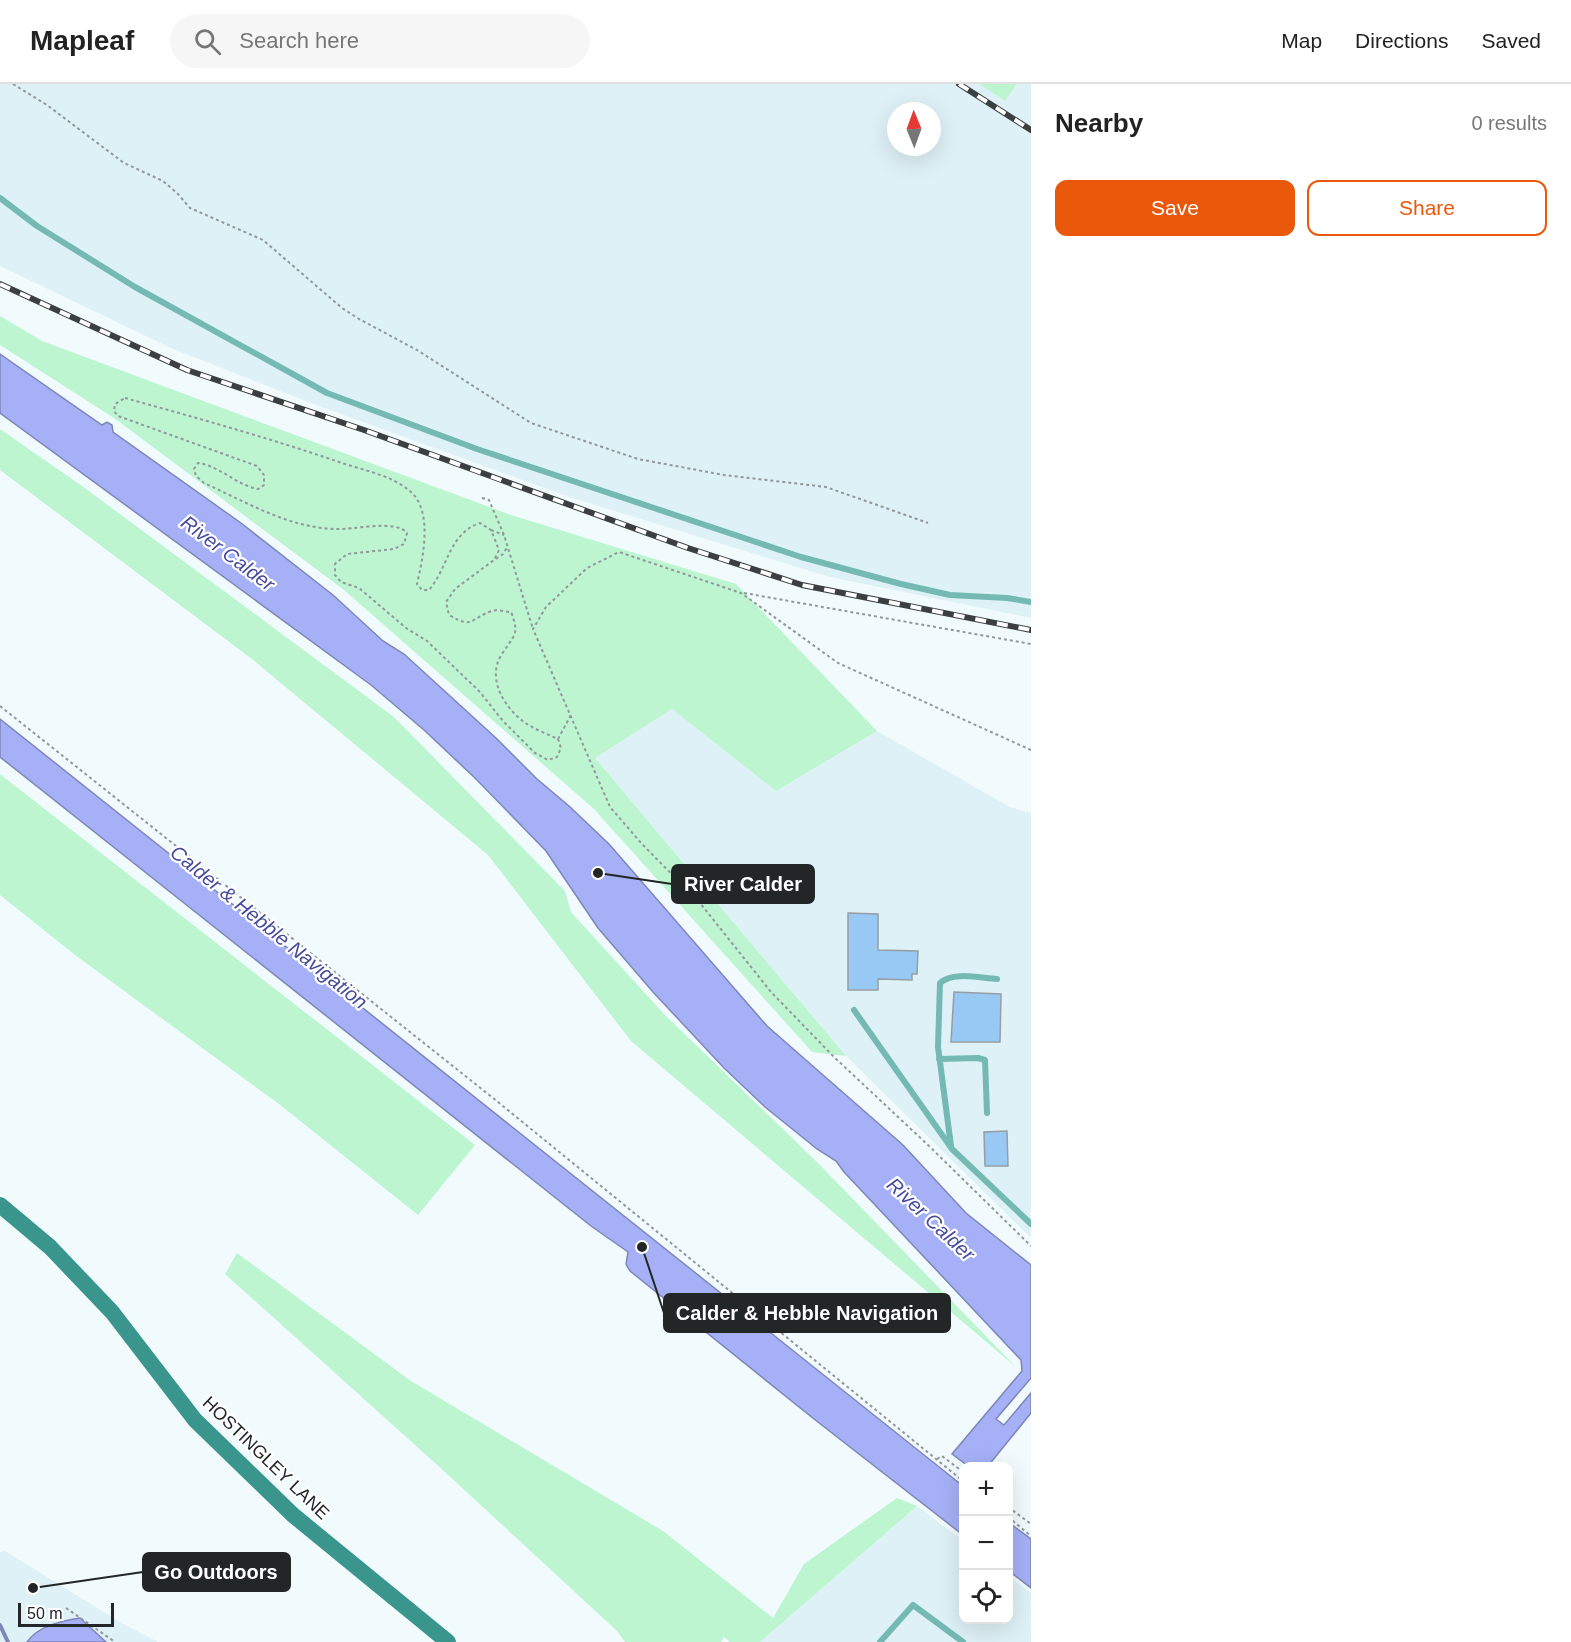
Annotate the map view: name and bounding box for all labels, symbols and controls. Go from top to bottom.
search box [170,14,590,68]
text: Mapleaf [30,25,134,56]
icon: search [191,25,224,58]
text: Search here [239,28,359,53]
text: Map [1281,29,1322,52]
text: Directions [1355,29,1448,52]
text: Saved [1481,29,1541,52]
north arrow [887,102,941,156]
text: Nearby [1055,108,1143,138]
text: 0 results [1471,112,1547,134]
button: Save [1055,180,1295,236]
button: Share [1307,180,1547,236]
water label: River Calder [177,511,280,596]
water label: Calder & Hebble Navigation [166,841,372,1013]
callout: River Calder [672,865,814,903]
text: River Calder [684,873,802,895]
water label: River Calder [883,1173,980,1266]
callout: Calder & Hebble Navigation [664,1294,950,1332]
text: Calder & Hebble Navigation [676,1302,938,1324]
street label: HOSTINGLEY LANE [199,1393,333,1523]
map controls [959,1462,1013,1624]
button: + [959,1462,1013,1516]
button: − [959,1516,1013,1570]
callout: Go Outdoors [143,1553,290,1591]
text: Go Outdoors [154,1561,278,1583]
button: locate [959,1570,1013,1624]
scale bar [18,1600,114,1628]
text: 50 m [27,1605,63,1622]

